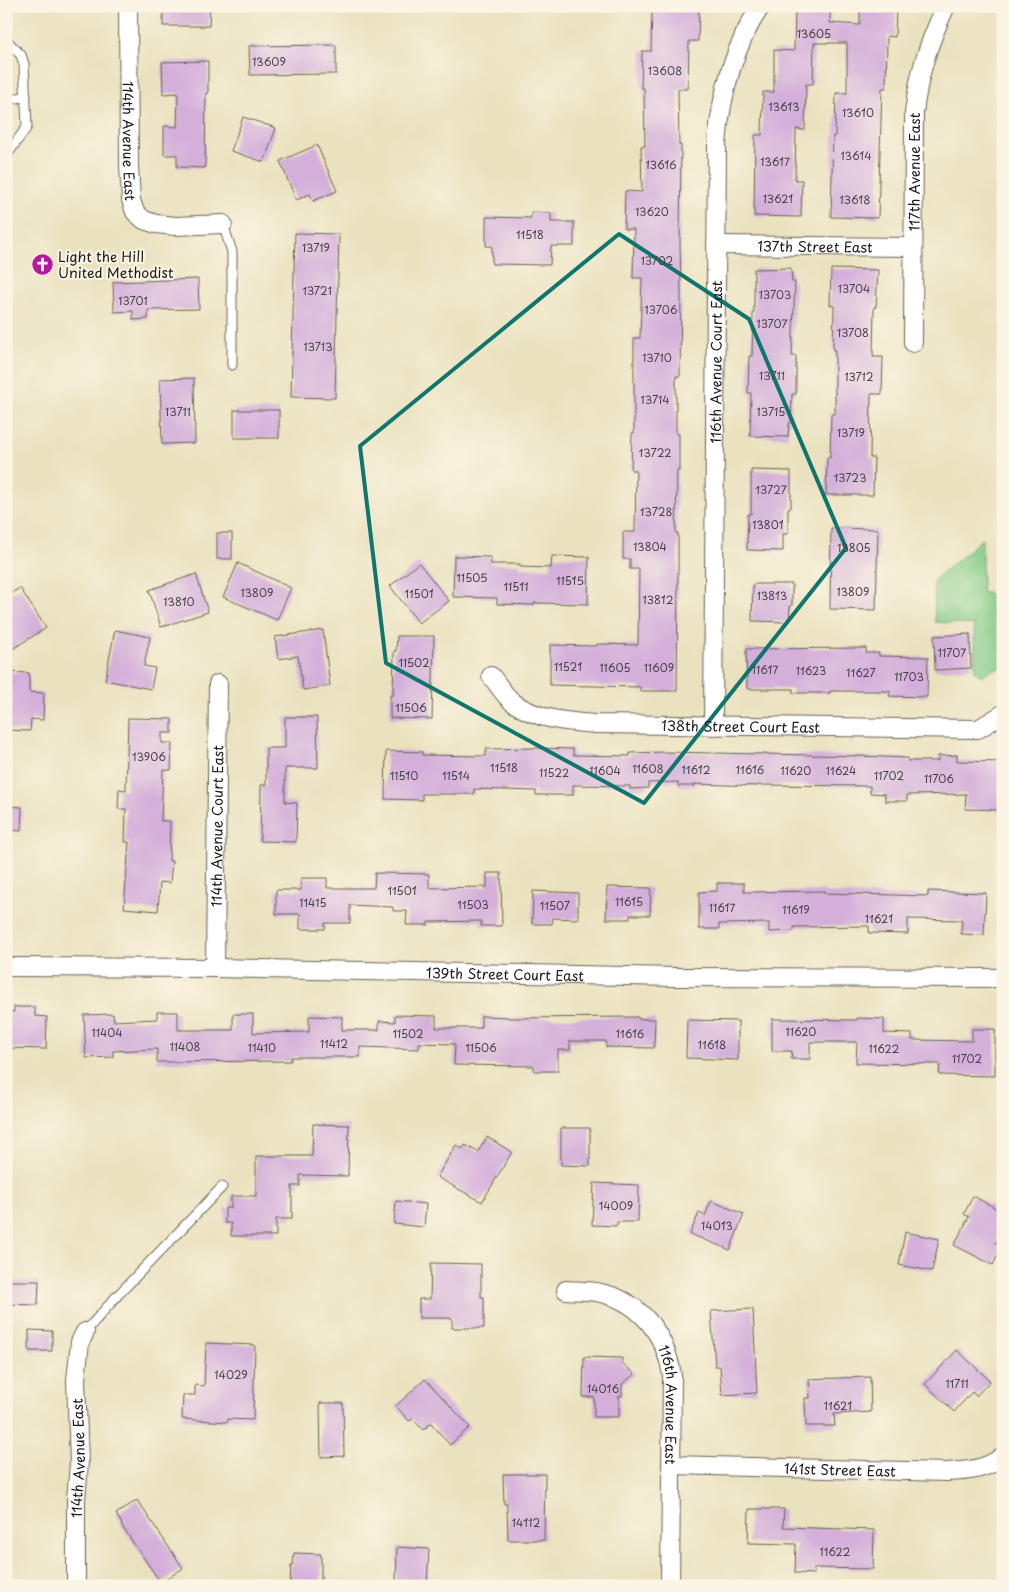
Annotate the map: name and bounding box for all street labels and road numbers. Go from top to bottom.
street label: 114th Avenue East [118,81,142,202]
street label: 117th Avenue East [903,112,925,231]
street label: 137th Street East [757,235,873,257]
street label: 116th Avenue Court East [704,280,727,444]
street label: 138th Street Court East [661,714,821,737]
street label: 114th Avenue Court East [205,745,228,907]
street label: 139th Street Court East [426,962,584,986]
street label: 116th Avenue East [654,1341,683,1465]
street label: 114th Avenue East [66,1398,89,1518]
street label: 141st Street East [784,1457,896,1481]

